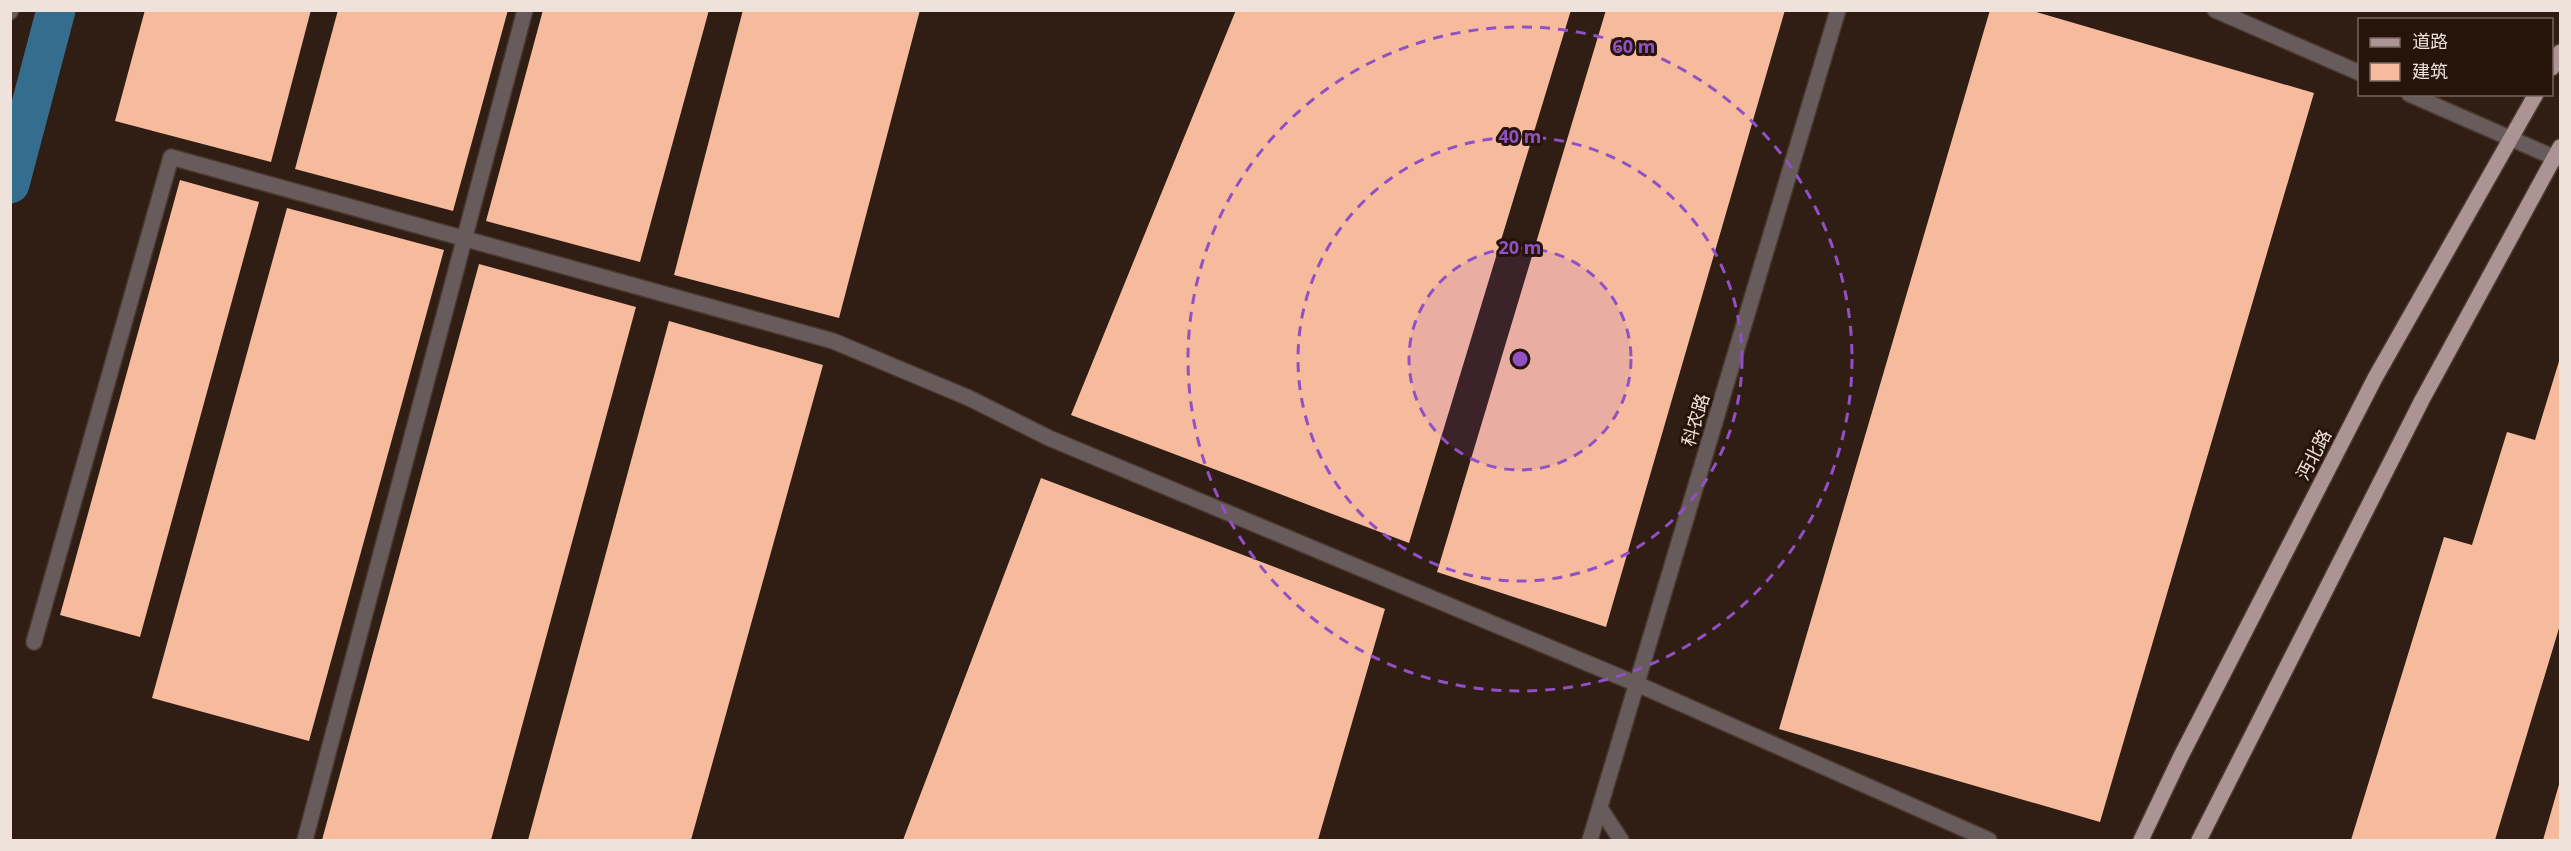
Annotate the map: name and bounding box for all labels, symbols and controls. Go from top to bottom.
legend [2358,18,2553,96]
text: 道路 [2412,29,2448,53]
text: 60 m [1613,34,1655,58]
text: 建筑 [2412,59,2448,83]
text: 40 m [1499,124,1541,148]
text: 20 m [1499,235,1541,259]
centre of rings [1510,349,1530,369]
street label: 科农路 [1676,390,1714,449]
street label: 沔北路 [2290,425,2336,484]

